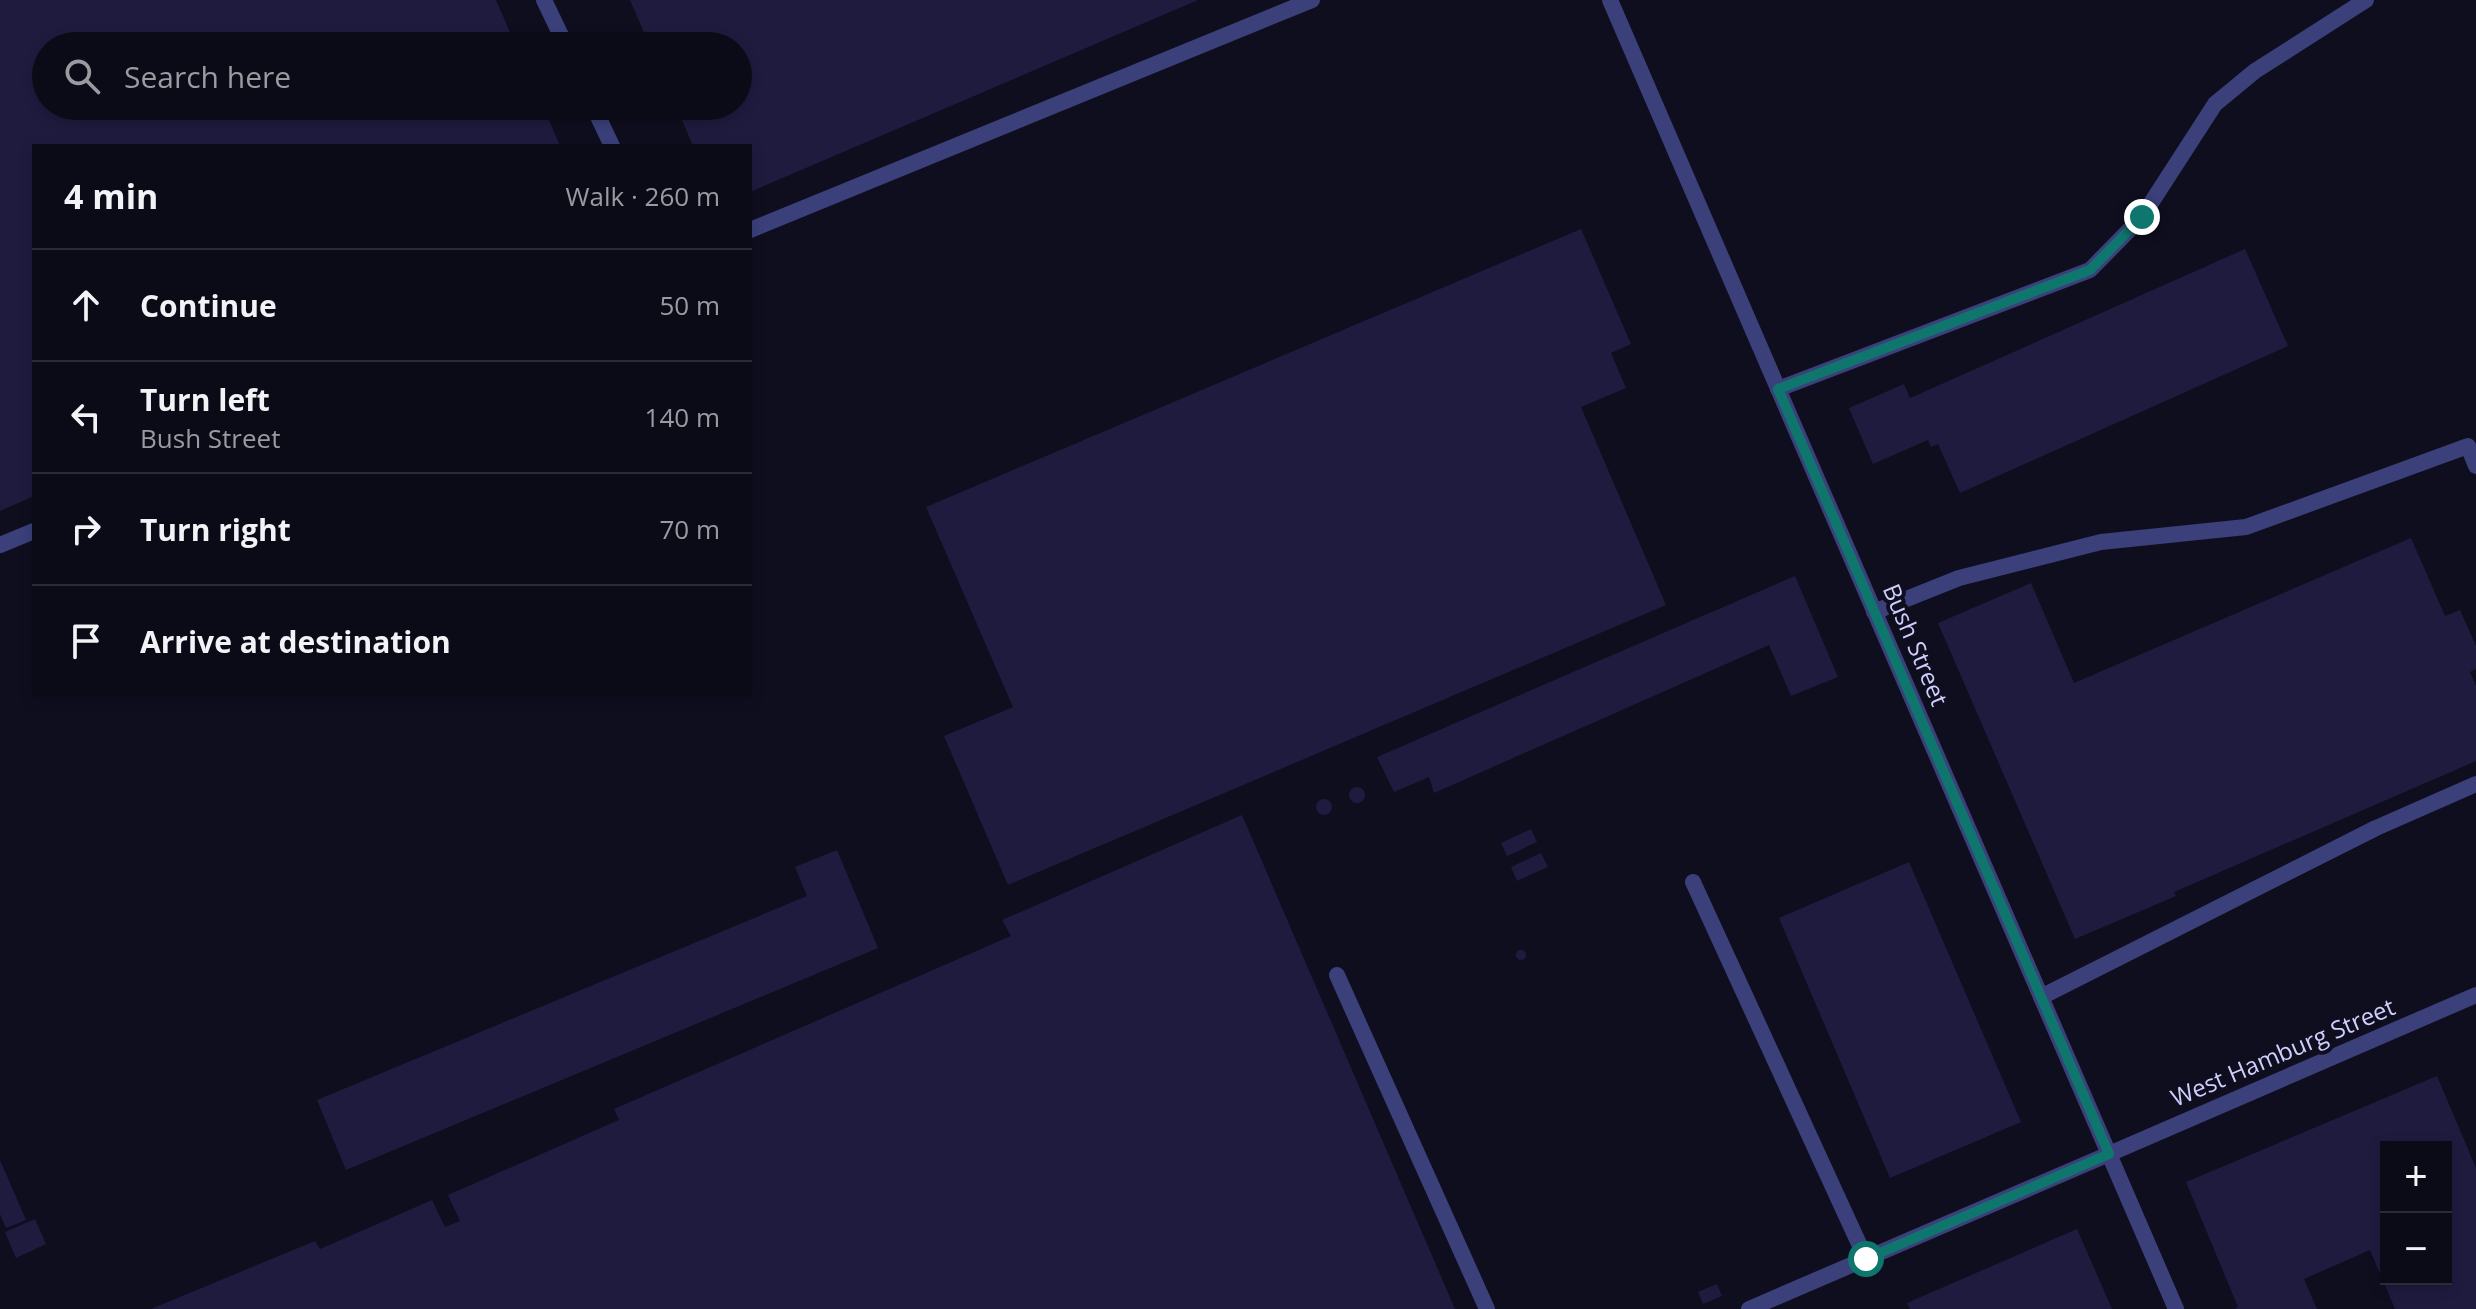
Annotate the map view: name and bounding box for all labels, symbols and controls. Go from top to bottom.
search box [32,32,752,120]
icon: search [60,54,104,98]
text: Search here [124,56,291,97]
text: 4 min [64,173,158,219]
text: Walk · 260 m [566,178,720,214]
route end [2124,199,2160,235]
icon: ahead [64,283,108,327]
text: Continue [140,285,277,326]
text: 50 m [659,287,720,323]
text: Turn left [140,379,270,420]
icon: left [64,395,108,439]
text: 140 m [645,399,720,435]
text: Bush Street [140,420,280,456]
icon: right [64,507,108,551]
text: Turn right [140,509,291,550]
text: 70 m [659,511,720,547]
street label: Bush Street [1876,578,1957,711]
icon: arrive [64,619,108,663]
text: Arrive at destination [140,621,451,662]
street label: West Hamburg Street [2165,989,2400,1114]
map controls [2380,1141,2452,1285]
button: + [2380,1141,2452,1213]
button: − [2380,1213,2452,1285]
route start [1848,1241,1884,1277]

